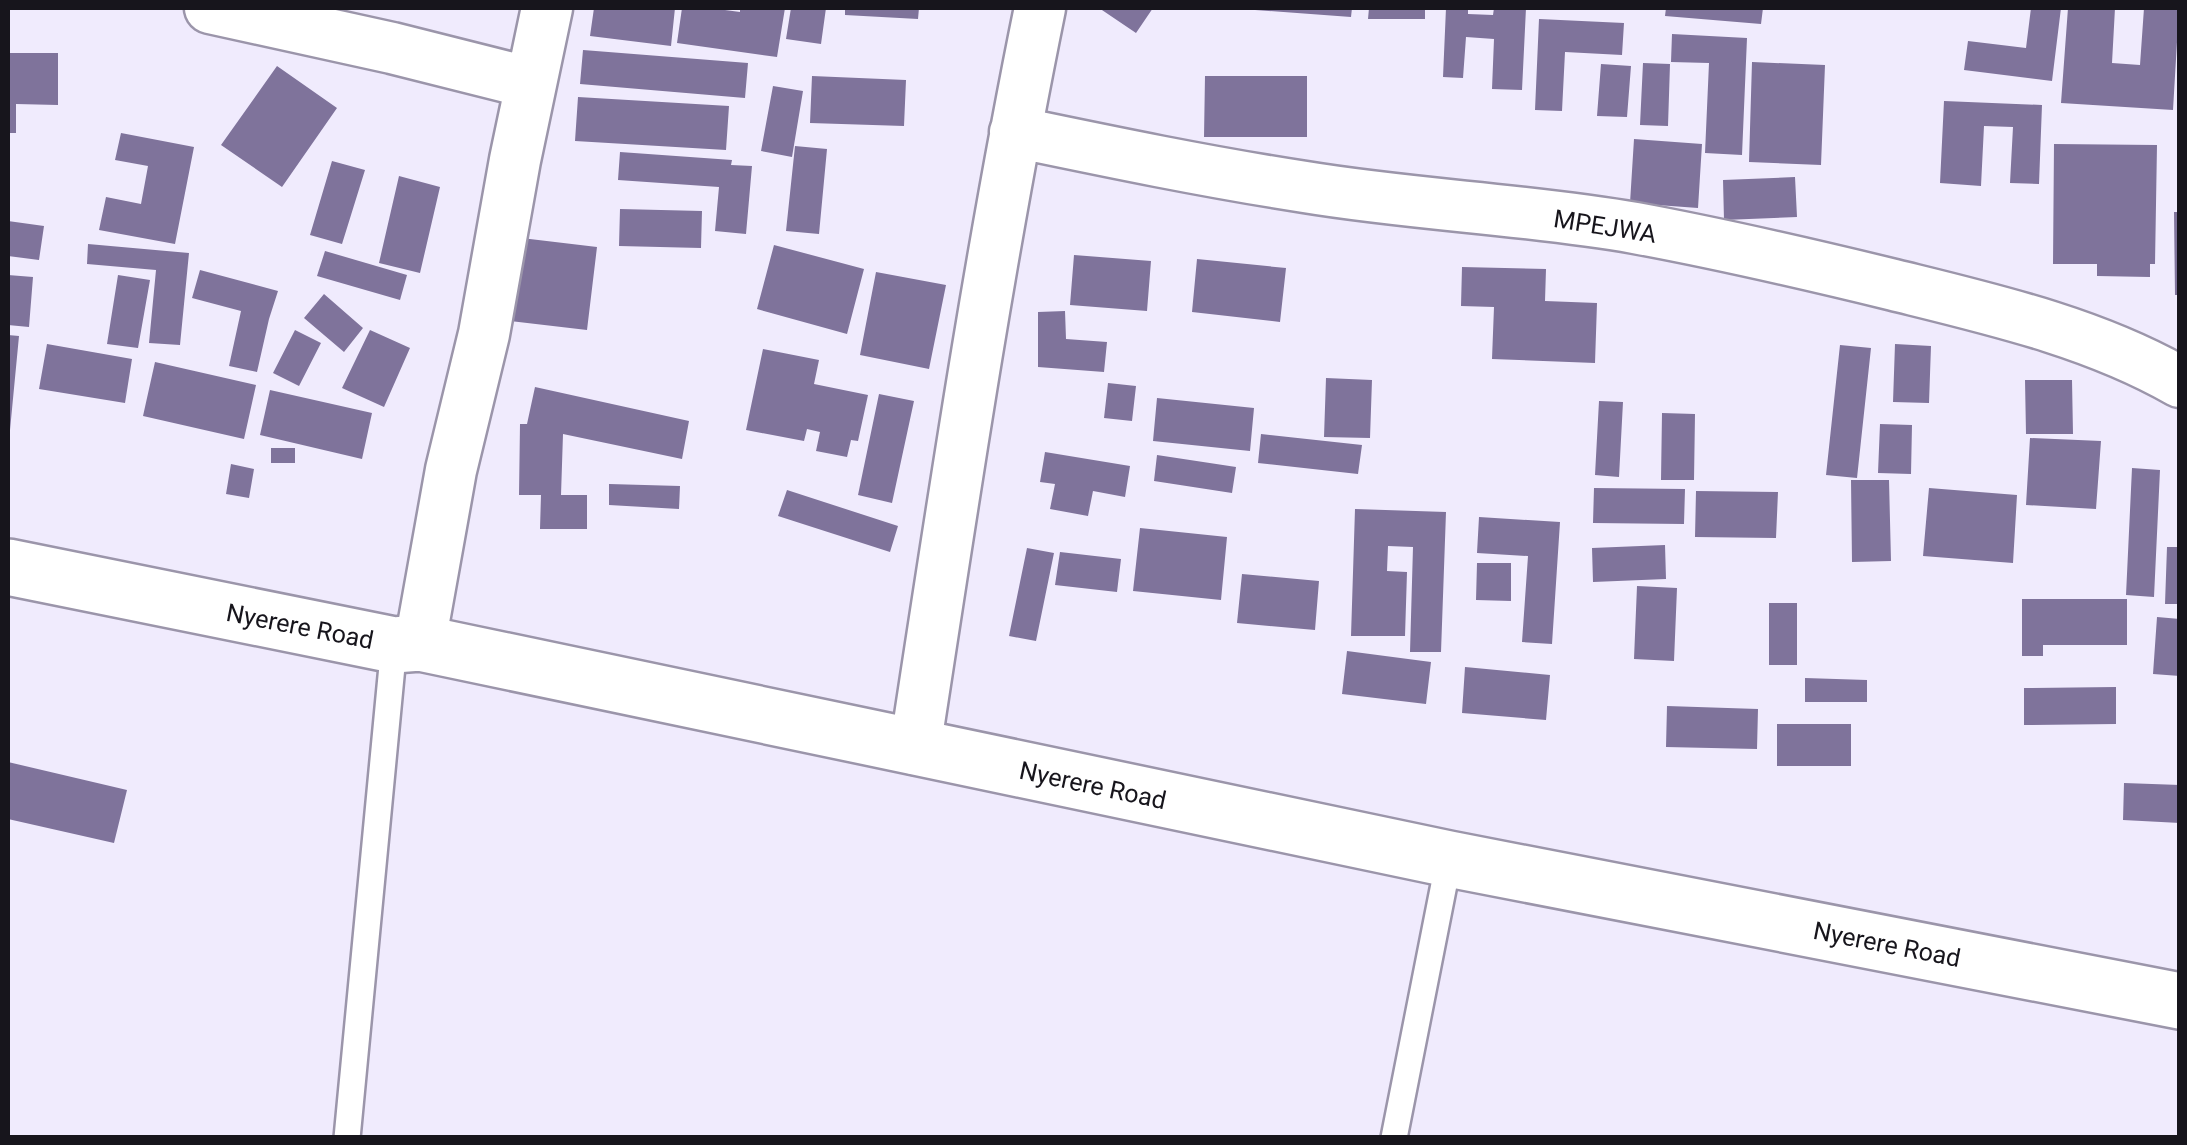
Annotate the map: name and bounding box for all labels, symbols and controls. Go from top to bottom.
street label: MPEJWA [1552,204,1658,249]
street label: Nyerere Road [224,598,376,655]
street label: Nyerere Road [1017,756,1169,815]
street label: Nyerere Road [1811,916,1963,973]

